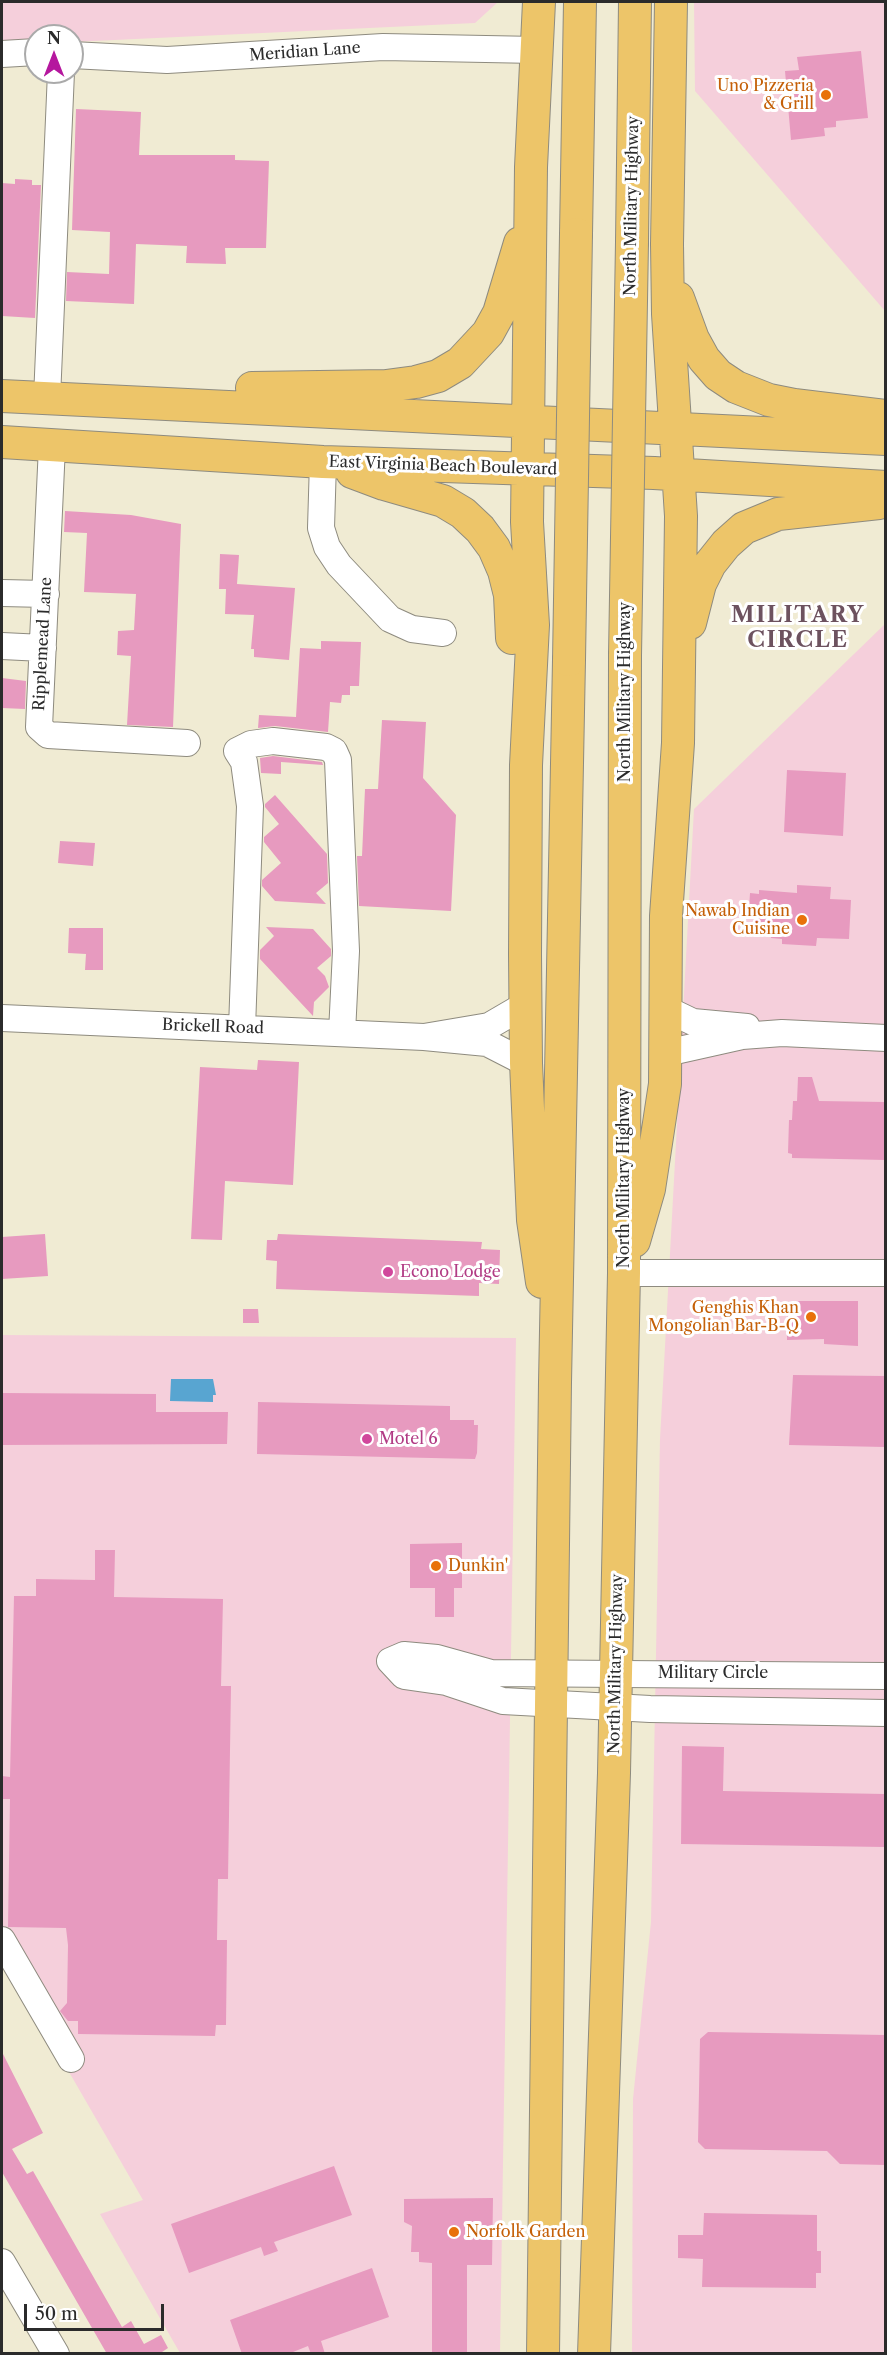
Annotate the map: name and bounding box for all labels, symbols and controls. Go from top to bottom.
north arrow [24,24,84,84]
text: N [47,28,61,48]
street label: Meridian Lane [249,39,361,65]
place label: Uno Pizzeria & Grill [717,76,814,114]
marker: Uno Pizzeria & Grill [819,88,833,102]
street label: North Military Highway [621,116,643,296]
street label: East Virginia Beach Boulevard [328,452,558,480]
street label: Ripplemead Lane [30,576,56,712]
street label: North Military Highway [615,602,635,782]
district label: MILITARY CIRCLE [731,603,865,654]
place label: Nawab Indian Cuisine [685,901,790,939]
marker: Nawab Indian Cuisine [795,913,809,927]
street label: Brickell Road [162,1016,264,1038]
street label: North Military Highway [614,1088,634,1268]
place label: Econo Lodge [400,1262,501,1282]
marker: Econo Lodge [381,1265,395,1279]
place label: Genghis Khan Mongolian Bar-B-Q [648,1298,799,1336]
marker: Genghis Khan Mongolian Bar-B-Q [804,1310,818,1324]
place label: Motel 6 [379,1429,438,1449]
marker: Motel 6 [360,1432,374,1446]
place label: Dunkin' [448,1556,508,1576]
marker: Dunkin' [429,1559,443,1573]
street label: North Military Highway [605,1574,627,1754]
street label: Military Circle [658,1663,768,1683]
place label: Norfolk Garden [466,2222,586,2242]
marker: Norfolk Garden [447,2225,461,2239]
scale bar [27,2292,166,2330]
text: 50 m [35,2303,78,2325]

